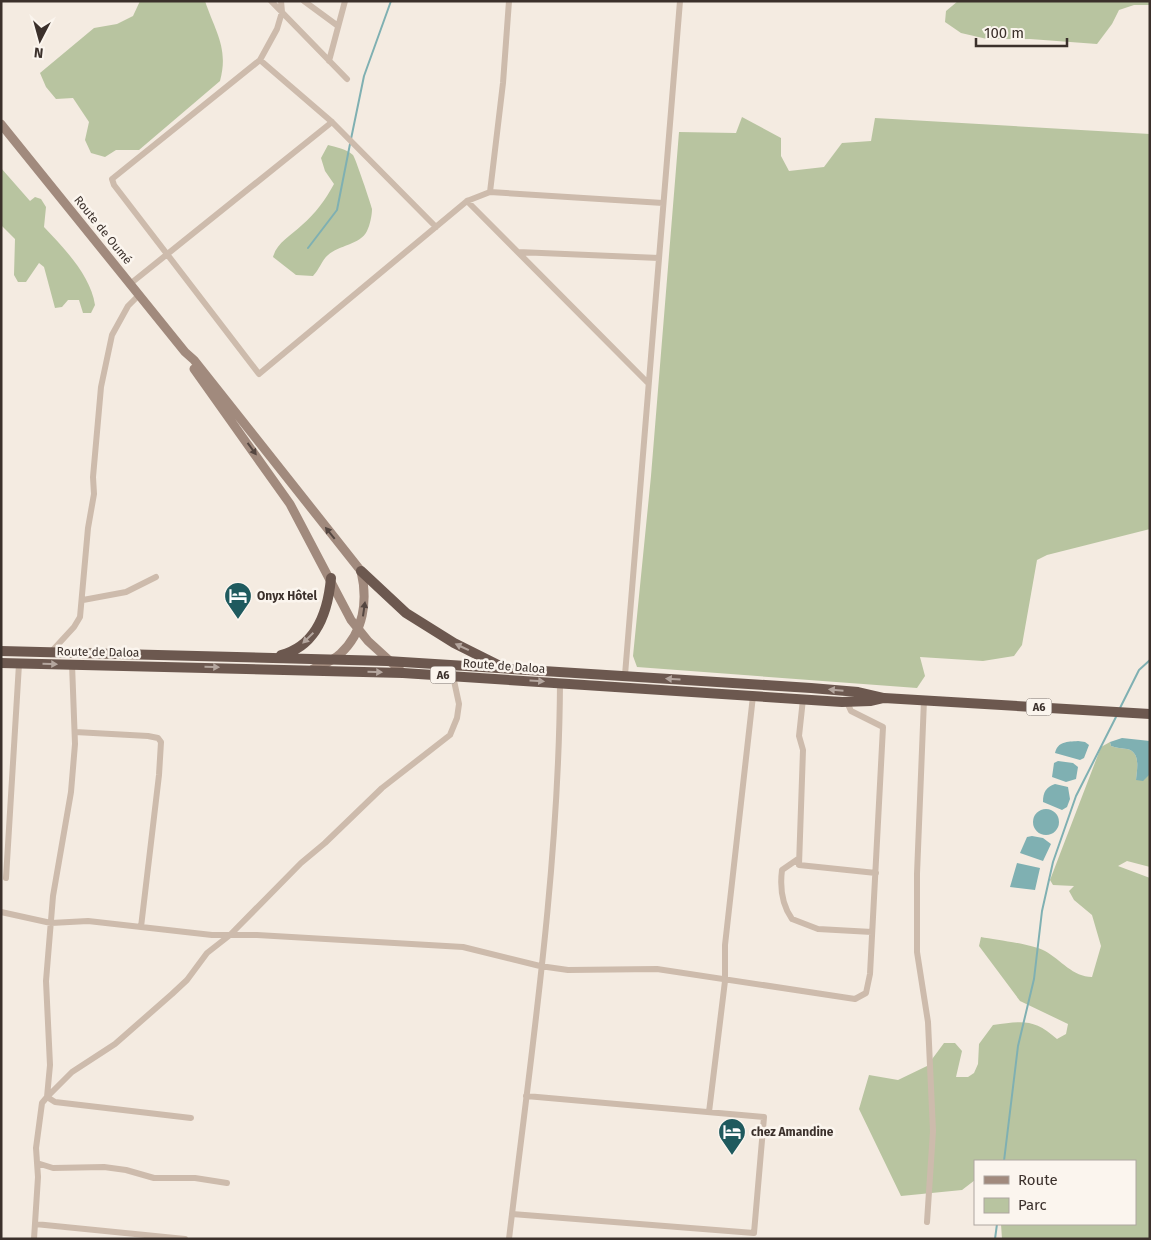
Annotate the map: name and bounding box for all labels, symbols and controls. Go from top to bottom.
north arrow [15,15,65,65]
scale bar [976,15,1067,47]
text: 100 m [984,24,1024,42]
text: N [33,43,44,61]
street label: Route de Oumé [71,193,135,267]
one-way arrow [247,442,257,456]
one-way arrow [325,527,336,540]
hotel icon: Onyx Hôtel [223,581,253,620]
place label: Onyx Hôtel [257,589,317,603]
one-way arrow [360,600,368,616]
one-way arrow [303,632,315,644]
one-way arrow [455,642,469,650]
street label: Route de Daloa [57,644,139,660]
street label: Route de Daloa [462,656,546,676]
one-way arrow [42,660,58,668]
one-way arrow [205,663,221,671]
road number: A6 [430,666,456,684]
one-way arrow [367,668,383,676]
one-way arrow [665,674,681,682]
one-way arrow [529,677,545,685]
one-way arrow [827,686,843,694]
road number: A6 [1026,699,1052,716]
hotel icon: chez Amandine [717,1117,747,1156]
place label: chez Amandine [751,1125,834,1139]
legend [974,1160,1136,1225]
text: Route [1018,1171,1058,1189]
text: Parc [1018,1196,1047,1214]

